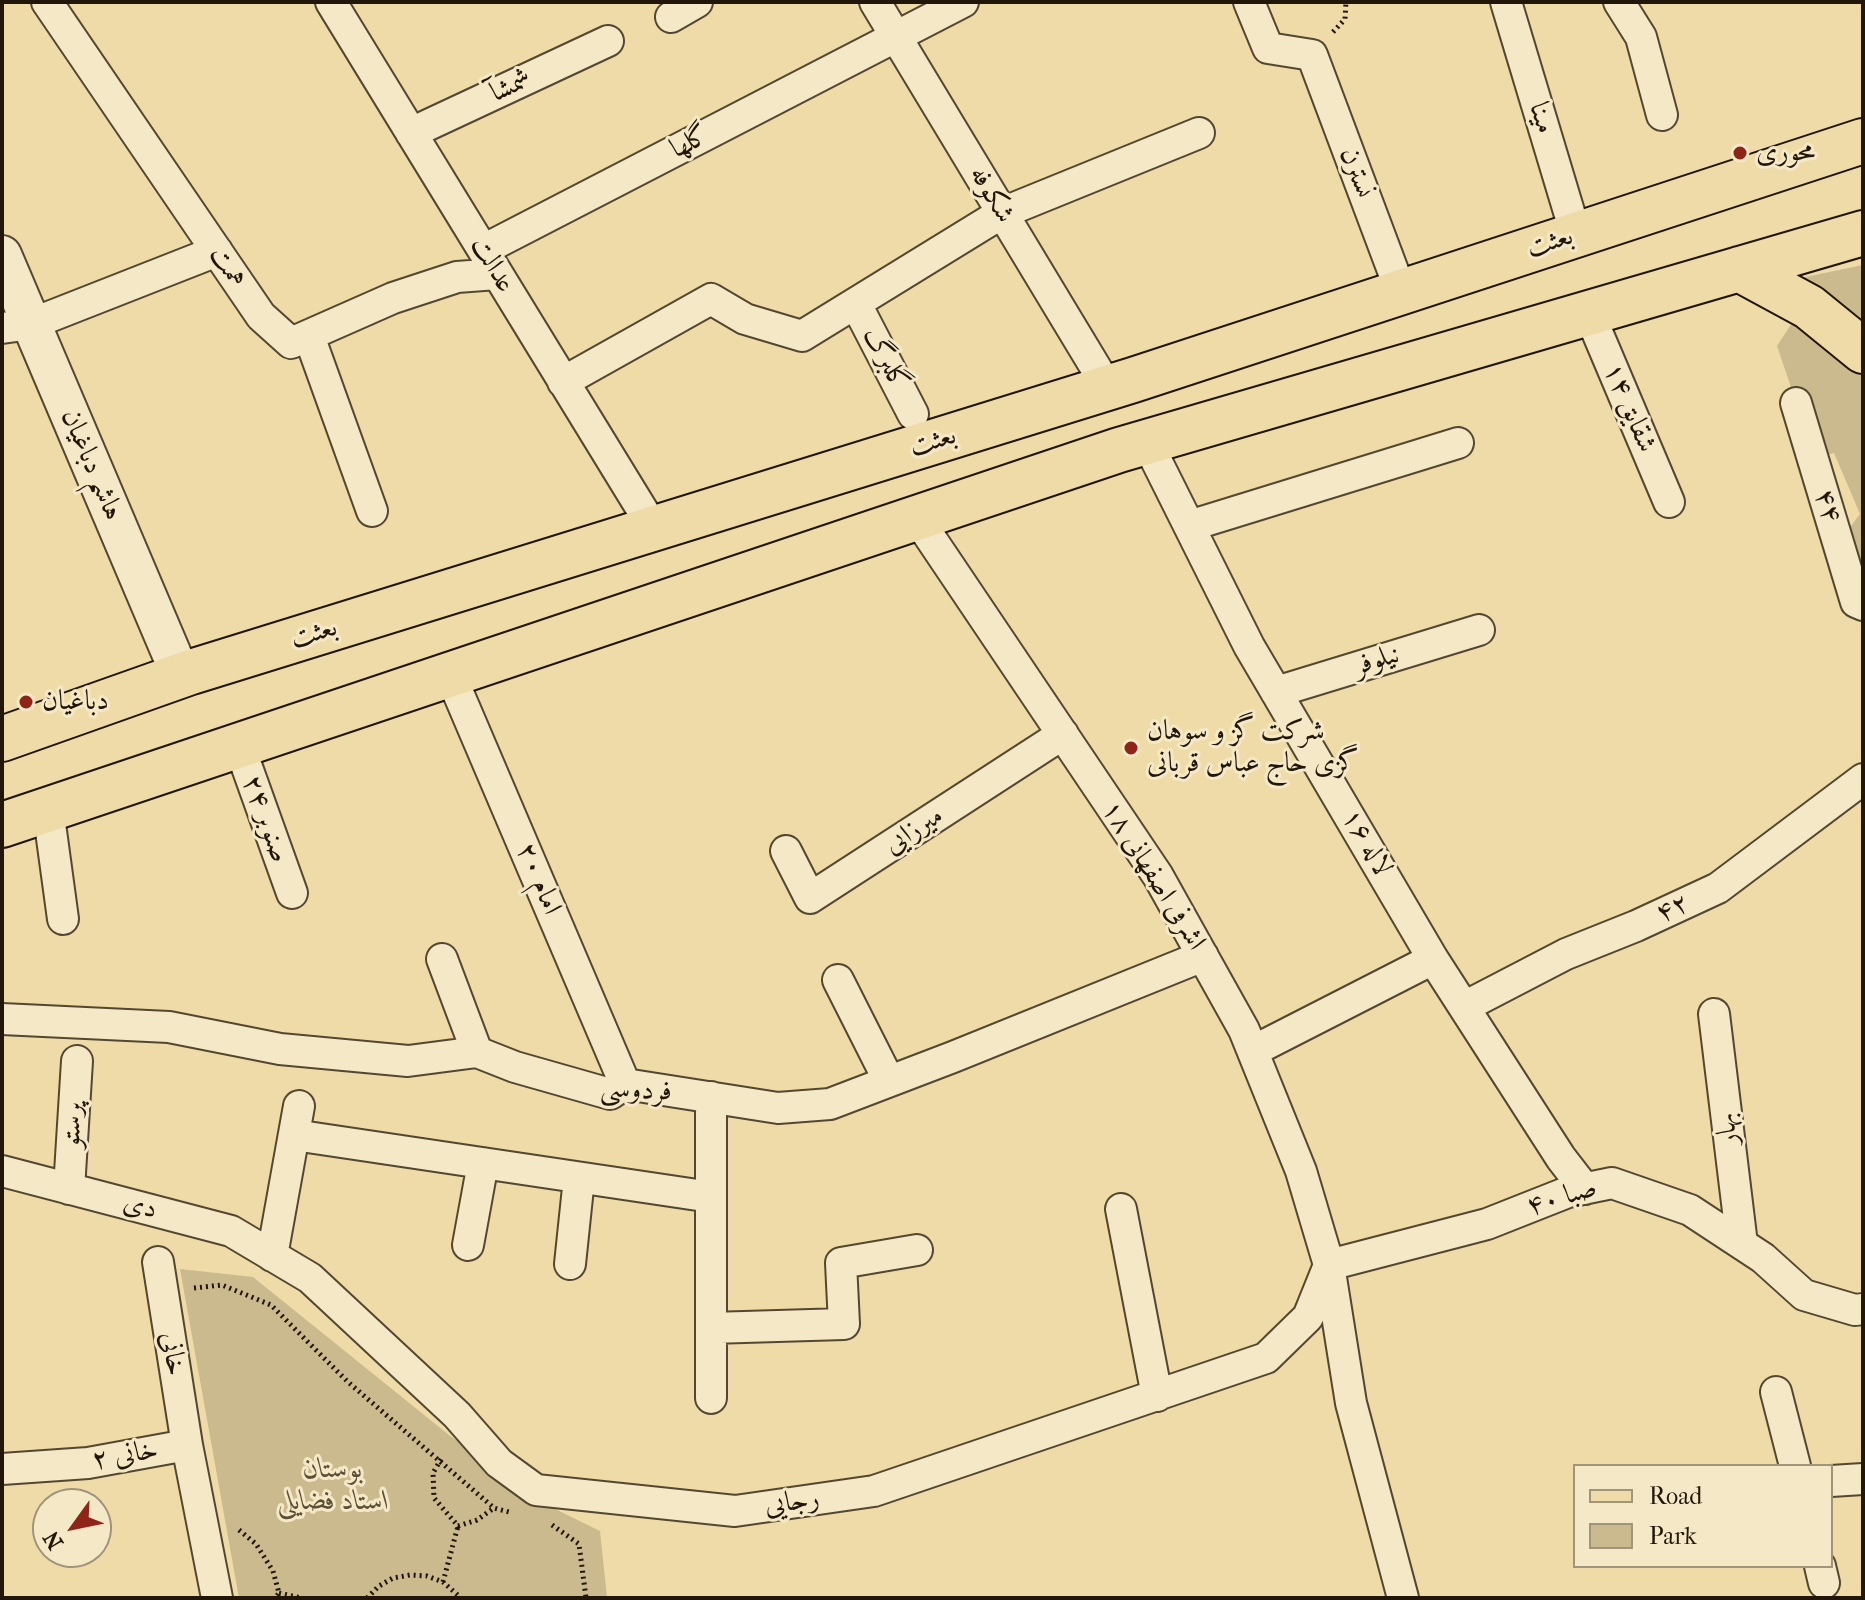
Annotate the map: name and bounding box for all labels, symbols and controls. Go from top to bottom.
street label: شمشآ [483,62,537,112]
street label: مینا [1520,98,1562,138]
street label: گلها [665,119,715,167]
place label: محوری [1756,136,1815,170]
street label: نسترن [1331,143,1381,203]
marker: محوری [1731,144,1749,162]
street label: شکوفه [961,160,1021,230]
street label: بعثت [1522,220,1578,266]
street label: عدالت [462,231,522,299]
street label: همت [201,240,253,294]
street label: گلبرگ [855,322,915,396]
street label: شقایق ۱۴ [1595,358,1663,458]
street label: هاشم دباغیان [53,404,129,526]
street label: بعثت [906,419,960,465]
street label: ۴۴ [1806,485,1848,527]
street label: بعثت [287,611,341,657]
street label: نیلوفر [1350,638,1404,684]
place label: دباغیان [42,685,109,719]
marker: دباغیان [17,693,35,711]
place label: شرکت گز و سوهان گزی حاج عباس قربانی [1147,715,1359,781]
marker: شرکت گز و سوهان گزی حاج عباس قربانی [1122,739,1140,757]
street label: صنوبر ۲۴ [234,771,296,867]
street label: اشرفی اصفهانی ۱۸ [1094,795,1212,957]
street label: میرزایی [878,799,950,863]
street label: لاله ۱۶ [1333,803,1399,883]
street label: امام ۲۰ [508,838,568,920]
street label: ۴۲ [1651,887,1695,931]
street label: فردوسی [599,1072,673,1110]
street label: پرستو [55,1101,91,1149]
street label: بهار [1709,1111,1747,1147]
street label: صبا ۴۰ [1523,1171,1601,1225]
street label: دی [119,1187,161,1227]
street label: خانی [152,1330,192,1378]
street label: خانی ۲ [89,1434,161,1478]
park label: بوستان استاد فضایلی [277,1453,389,1519]
legend [1573,1464,1833,1568]
text: Road [1649,1482,1702,1510]
street label: رجایی [762,1483,822,1523]
north arrow [32,1488,112,1568]
text: Park [1649,1522,1697,1550]
text: N [38,1526,69,1554]

